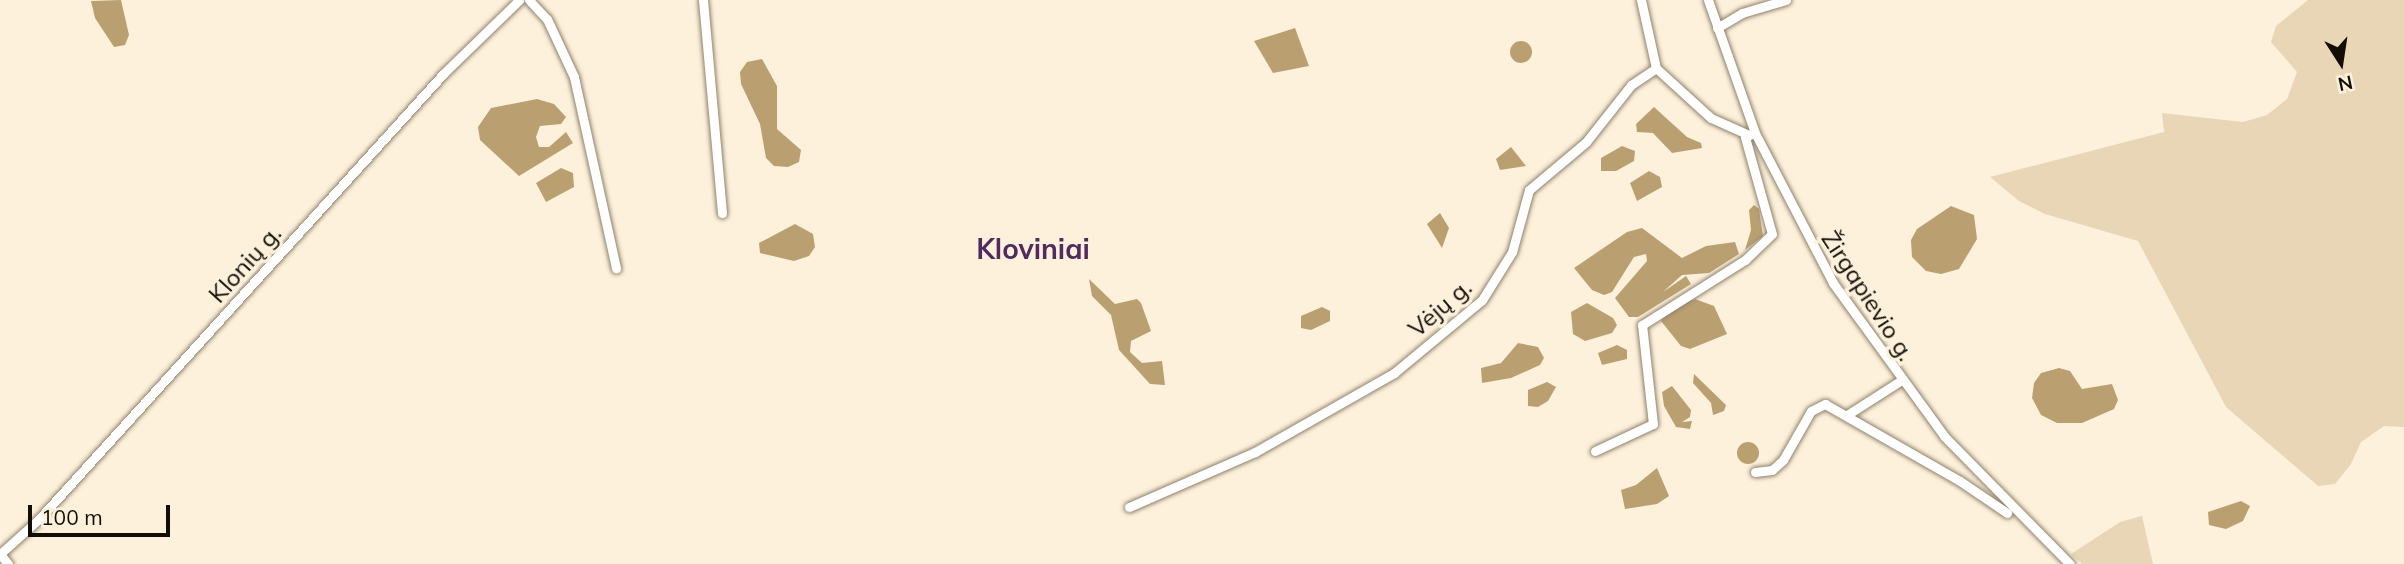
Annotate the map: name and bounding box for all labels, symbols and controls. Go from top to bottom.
north arrow [2306,28,2376,98]
text: N [2336,70,2355,97]
street label: Klonių g. [203,219,287,309]
street label: Žirgapievio g. [1815,226,1921,366]
district label: Kloviniai [976,232,1090,266]
street label: Vėjų g. [1403,273,1477,343]
scale bar [32,490,173,534]
text: 100 m [41,504,103,530]

